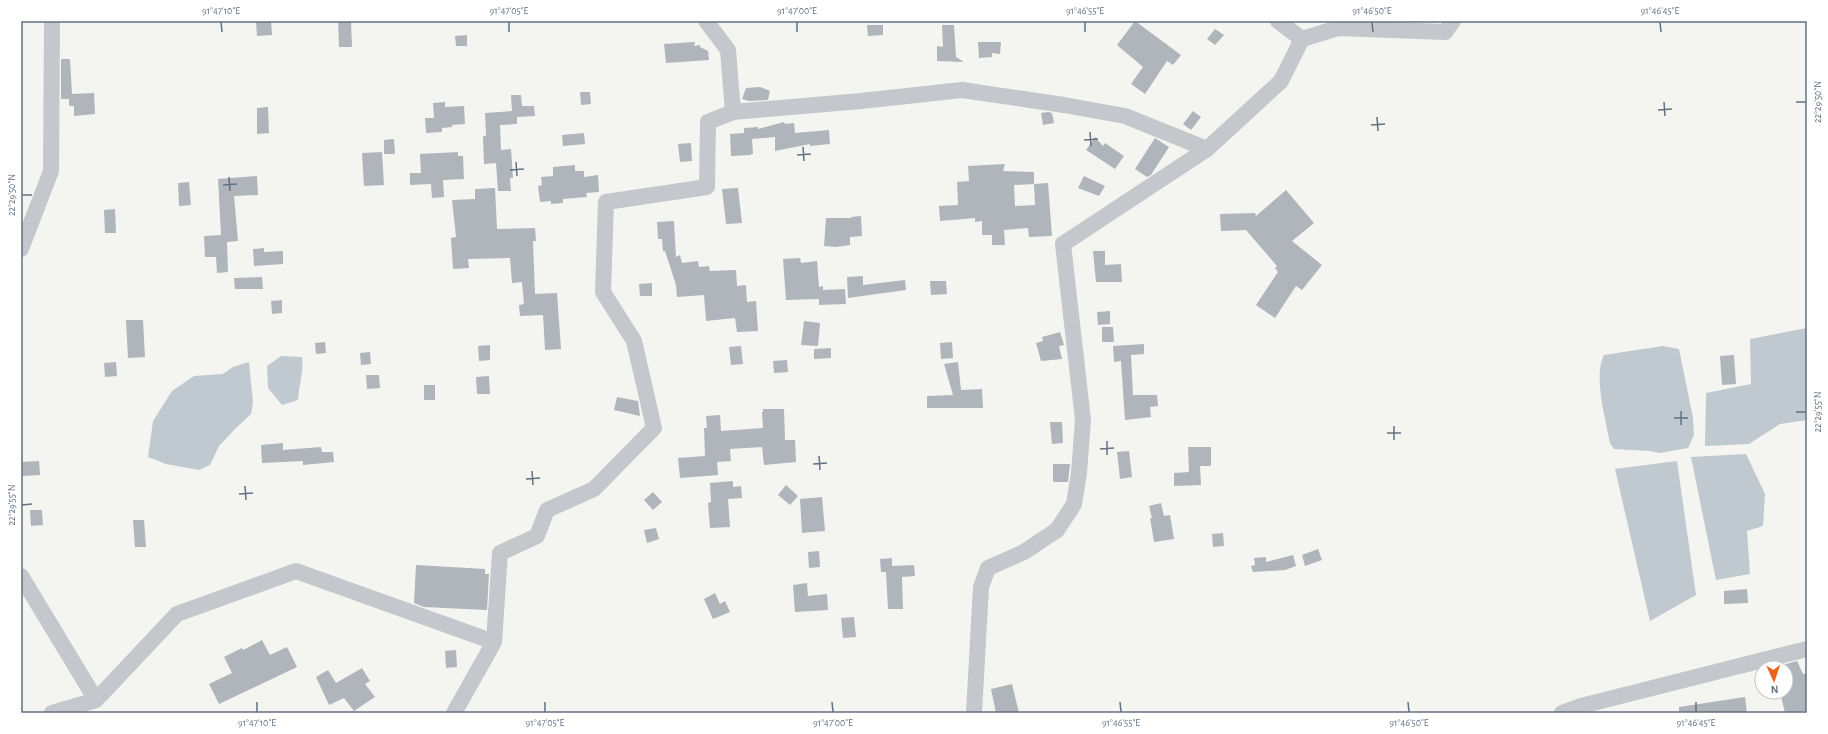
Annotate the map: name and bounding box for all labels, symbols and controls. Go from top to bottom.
text: 91°47'10"E [202,6,240,16]
text: 91°47'05"E [490,6,529,16]
text: 91°47'00"E [777,6,817,16]
text: 91°46'55"E [1066,6,1104,16]
text: 91°46'50"E [1352,6,1392,16]
text: 91°46'45"E [1641,6,1680,16]
text: 22°29'50"N [1813,81,1823,123]
text: 22°29'50"N [7,174,17,216]
text: 22°29'55"N [1813,392,1823,432]
text: 22°29'55"N [7,485,17,525]
north arrow [1754,660,1794,700]
text: N [1770,684,1779,695]
text: 91°47'10"E [238,718,276,728]
text: 91°47'05"E [526,718,565,728]
text: 91°47'00"E [813,718,853,728]
text: 91°46'55"E [1102,718,1140,728]
text: 91°46'50"E [1389,718,1429,728]
text: 91°46'45"E [1677,718,1716,728]

